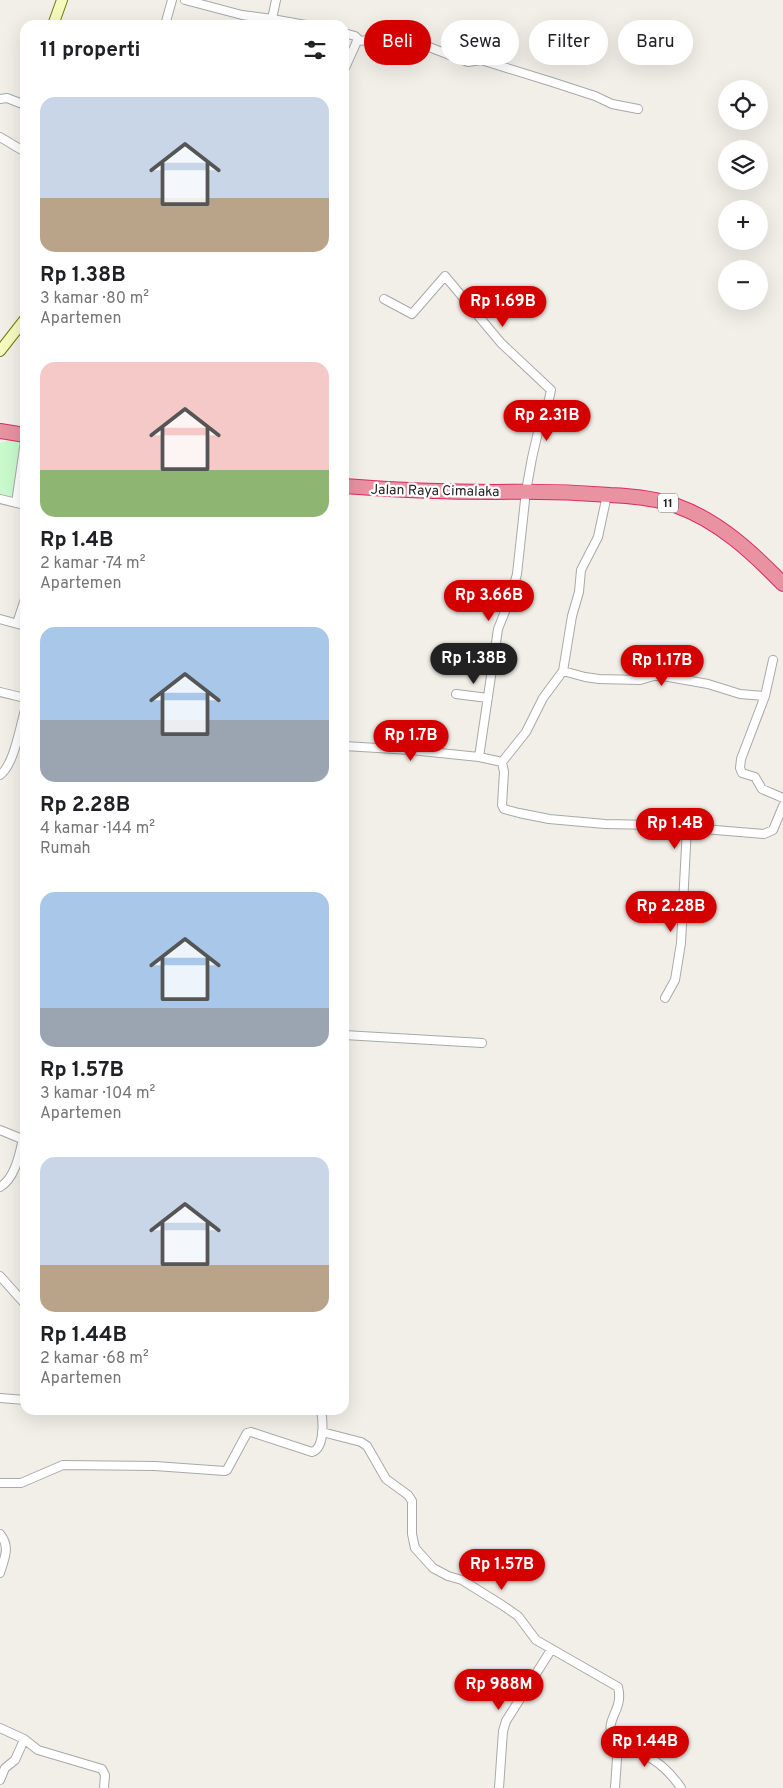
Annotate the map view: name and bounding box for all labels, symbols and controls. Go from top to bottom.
chip: Beli [364,20,431,65]
chip: Sewa [441,20,519,65]
chip: Filter [529,20,608,65]
chip: Baru [618,20,693,65]
icon: filters [301,36,329,64]
text: 11 properti [40,37,141,64]
map controls [718,80,768,310]
button: locate [718,80,768,130]
icon: home [140,129,230,219]
button: layers [718,140,768,190]
button: + [718,200,768,250]
button: − [718,260,768,310]
text: Rp 1.38B [40,262,126,289]
pin: Rp 1.69B [451,286,555,328]
text: 3 kamar · 80 m² [40,289,149,309]
text: Rp 1.69B [470,292,536,312]
text: Apartemen [40,309,121,329]
icon: home [140,394,230,484]
pin: Rp 2.31B [495,400,599,442]
text: Rp 2.31B [515,406,579,426]
street label: Jalan Raya Cimalaka [370,482,500,501]
road number: 11 [658,493,678,512]
text: Rp 1.4B [40,527,113,554]
text: 2 kamar · 74 m² [40,554,145,574]
text: Apartemen [40,574,121,594]
pin: Rp 3.66B [437,580,541,622]
text: Rp 3.66B [455,586,523,606]
pin: Rp 1.38B [422,642,526,685]
pin: Rp 1.17B [610,644,714,687]
text: Rp 1.38B [441,649,507,669]
text: Rp 1.17B [632,651,692,671]
icon: home [140,659,230,749]
pin: Rp 1.7B [365,720,457,762]
text: Rp 1.7B [385,726,437,746]
text: Rp 2.28B [40,792,130,819]
pin: Rp 1.4B [629,808,721,850]
text: Rp 1.4B [647,814,703,834]
text: 4 kamar · 144 m² [40,819,155,839]
text: Rumah [40,839,91,859]
pin: Rp 2.28B [619,890,723,933]
text: Rp 2.28B [637,897,705,917]
icon: home [140,924,230,1014]
text: Rp 1.57B [40,1057,124,1084]
text: 3 kamar · 104 m² [40,1084,155,1104]
text: Apartemen [40,1104,121,1124]
icon: home [140,1189,230,1279]
text: Rp 1.44B [40,1322,127,1349]
text: 2 kamar · 68 m² [40,1349,149,1369]
text: Apartemen [40,1369,121,1389]
pin: Rp 1.57B [450,1548,554,1591]
text: Rp 1.57B [470,1555,534,1575]
pin: Rp 988M [453,1668,545,1711]
text: Rp 988M [465,1675,533,1695]
pin: Rp 1.44B [593,1726,697,1768]
text: Rp 1.44B [612,1732,678,1752]

